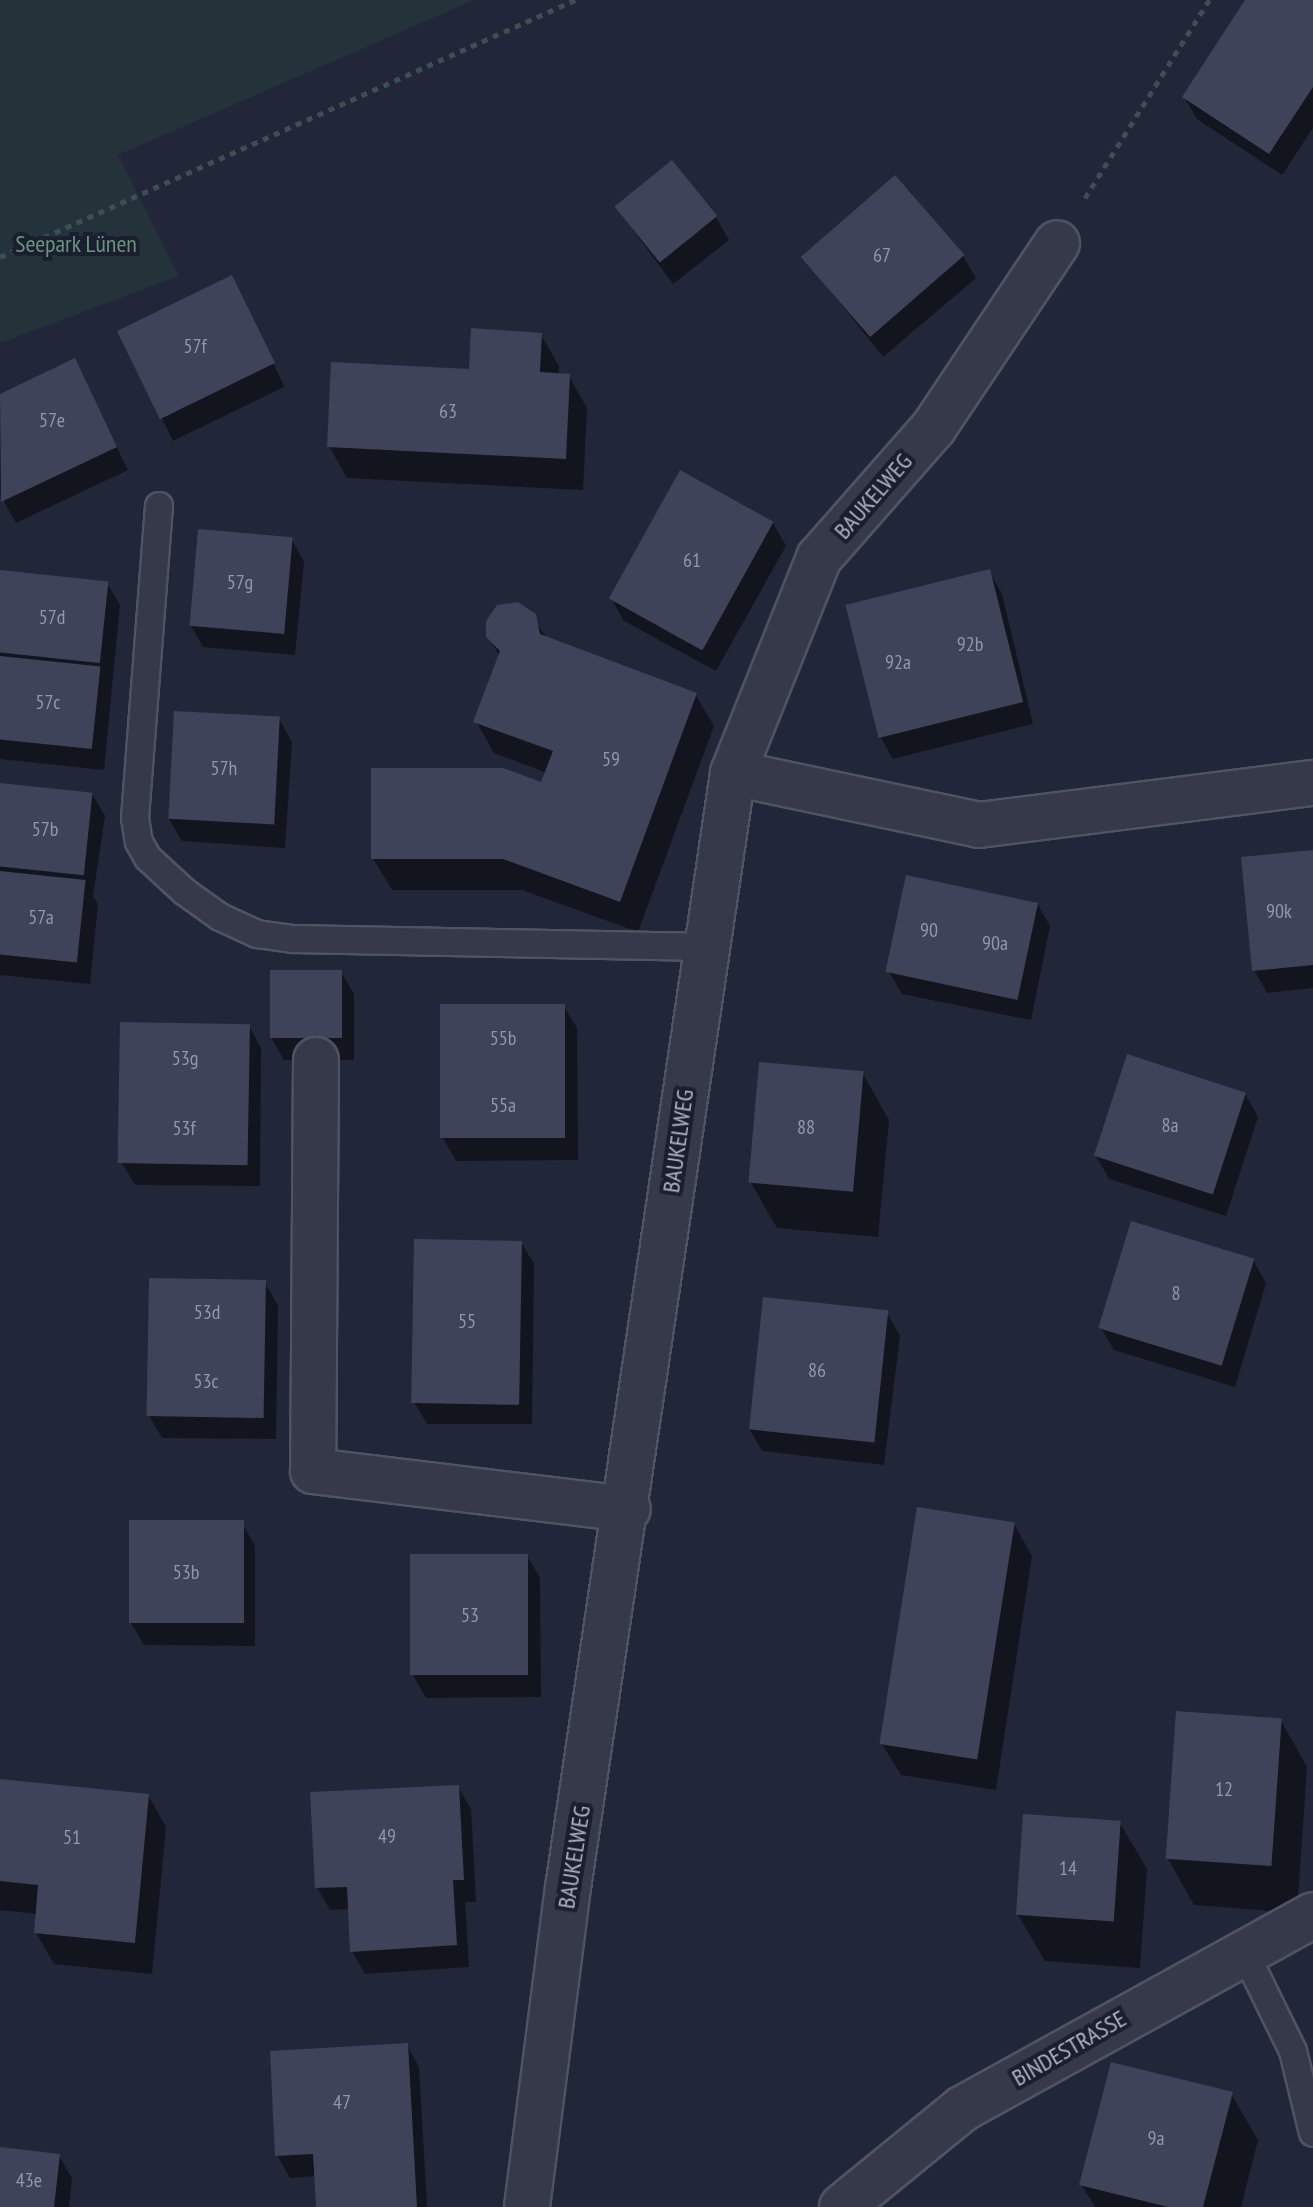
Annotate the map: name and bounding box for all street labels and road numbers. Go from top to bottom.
street label: BAUKELWEG [828,447,918,545]
street label: BAUKELWEG [657,1087,699,1195]
street label: BAUKELWEG [552,1803,596,1911]
street label: BINDESTRASSE [1007,2004,1131,2092]

